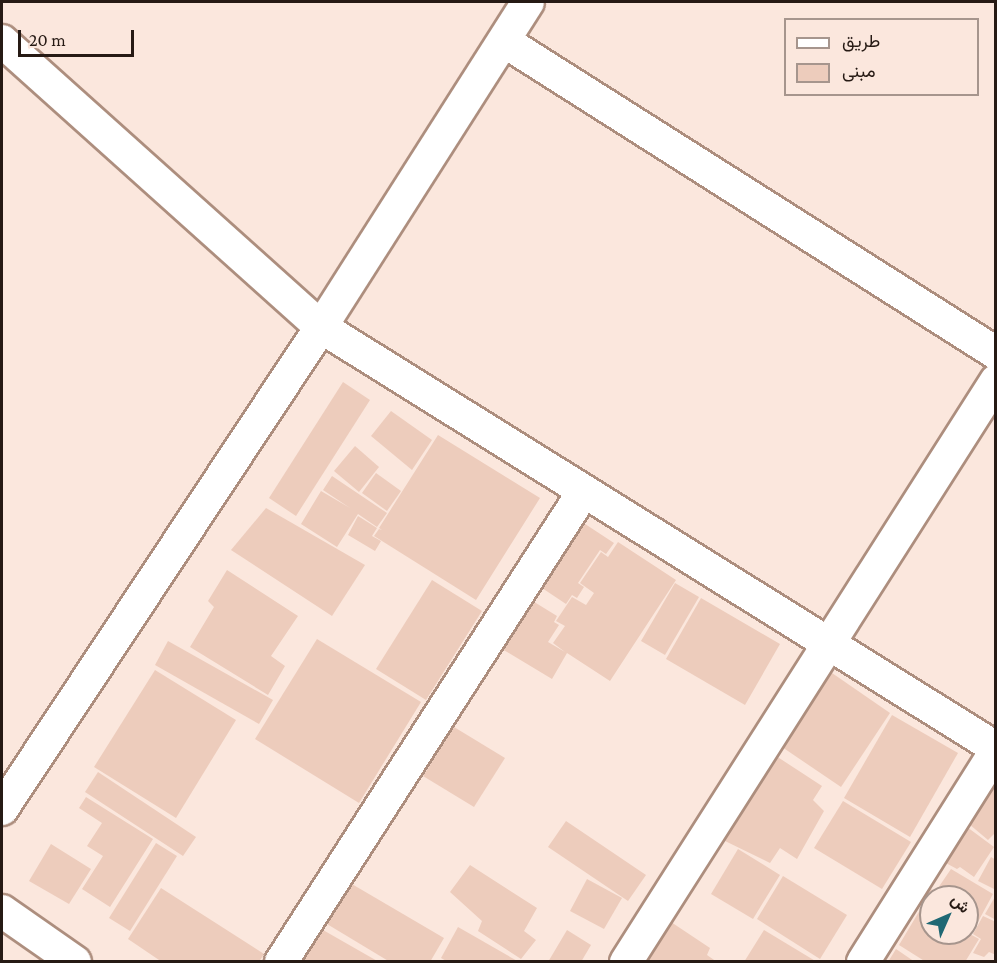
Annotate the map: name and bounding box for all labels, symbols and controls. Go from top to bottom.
scale bar [21,18,136,56]
legend [784,18,979,96]
text: 20 m [29,30,66,50]
text: طريق [842,31,880,51]
text: مبنى [842,61,876,81]
north arrow [919,885,979,945]
text: ش [948,891,973,916]

